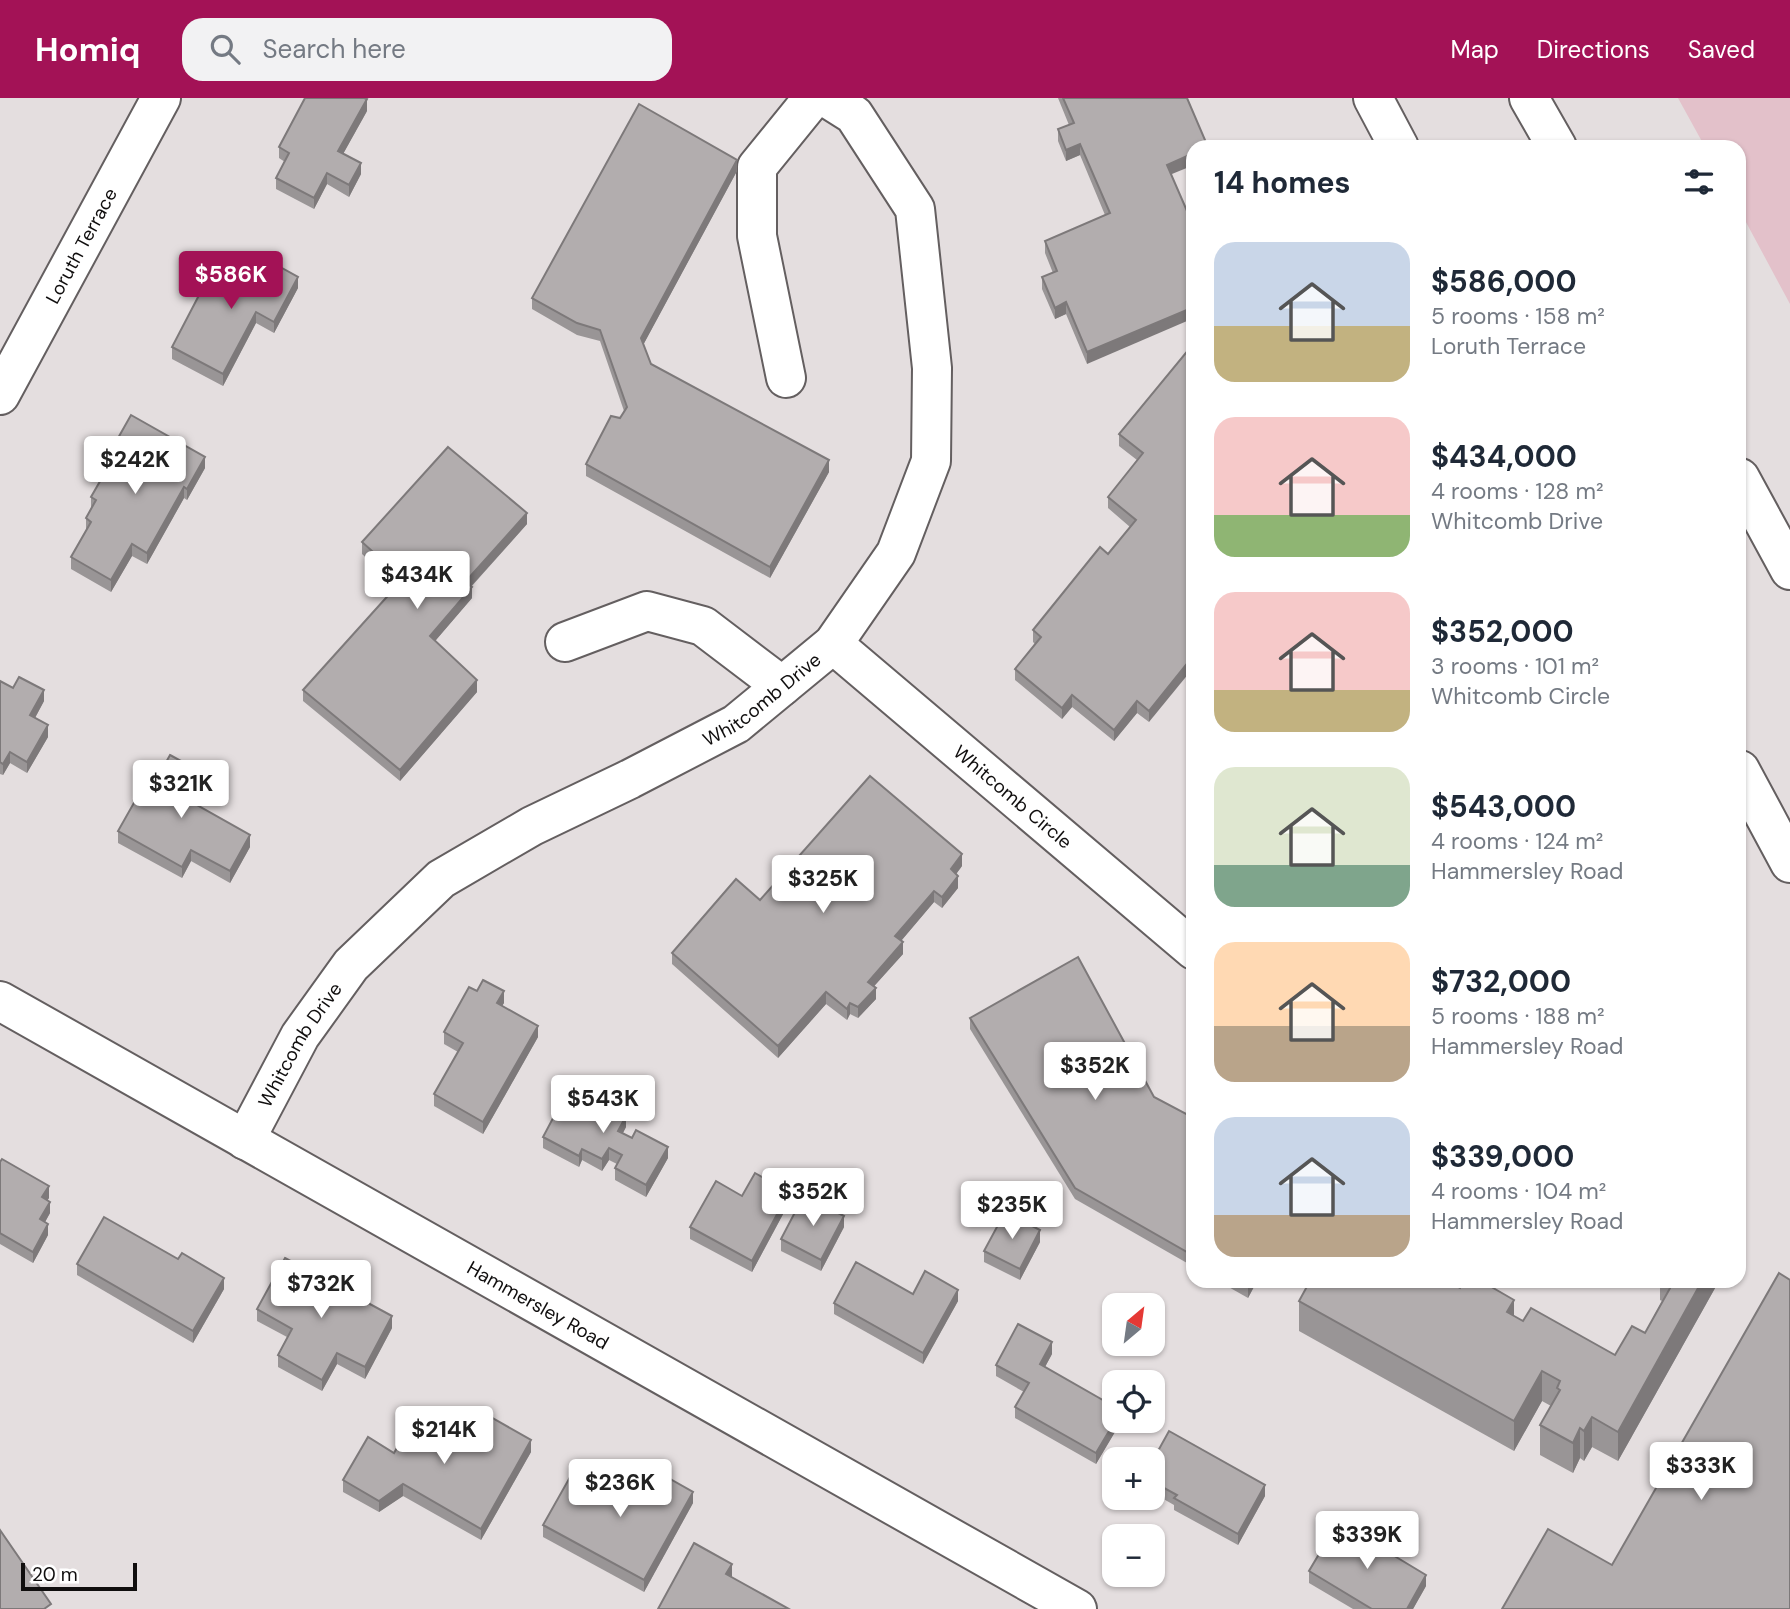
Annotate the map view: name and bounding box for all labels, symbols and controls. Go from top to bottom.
search box [182,18,672,81]
text: Homiq [35,28,140,71]
icon: search [206,30,244,68]
text: Search here [262,32,406,66]
text: Map [1451,34,1499,65]
text: Directions [1537,34,1650,65]
text: Saved [1688,34,1755,65]
text: 14 homes [1214,163,1351,202]
icon: filters [1680,163,1718,201]
street label: Loruth Terrace [40,184,123,308]
pin: $586K [182,252,280,311]
text: $586K [195,259,267,289]
text: $586,000 [1431,262,1577,301]
icon: home [1270,270,1354,354]
text: 5 rooms · 158 m² [1431,301,1605,331]
text: Loruth Terrace [1431,331,1586,361]
pin: $242K [86,436,184,496]
text: $434,000 [1431,437,1577,476]
text: $242K [100,444,170,474]
icon: home [1270,445,1354,529]
text: 4 rooms · 128 m² [1431,476,1603,506]
text: Whitcomb Drive [1431,506,1603,536]
pin: $434K [368,552,466,611]
text: $434K [381,559,453,589]
text: $352,000 [1431,612,1574,651]
icon: home [1270,620,1354,704]
street label: Whitcomb Drive [698,647,826,752]
text: 3 rooms · 101 m² [1431,651,1599,681]
text: Whitcomb Circle [1431,681,1610,711]
street label: Whitcomb Circle [948,740,1077,854]
pin: $321K [132,760,230,820]
text: $321K [149,768,213,798]
text: $543,000 [1431,787,1576,826]
icon: home [1270,795,1354,879]
text: 4 rooms · 124 m² [1431,826,1603,856]
pin: $325K [774,856,872,915]
text: Hammersley Road [1431,856,1623,886]
text: $325K [788,863,858,893]
text: $732,000 [1431,962,1571,1001]
icon: home [1270,970,1354,1054]
street label: Whitcomb Drive [253,977,348,1112]
text: 5 rooms · 188 m² [1431,1001,1605,1031]
text: Hammersley Road [1431,1031,1623,1061]
pin: $352K [1046,1042,1144,1102]
text: $352K [1060,1050,1130,1080]
pin: $543K [554,1076,652,1135]
text: $543K [567,1083,639,1113]
text: $339,000 [1431,1137,1574,1176]
icon: home [1270,1145,1354,1229]
pin: $352K [764,1168,862,1228]
text: $352K [778,1176,848,1206]
text: 4 rooms · 104 m² [1431,1176,1606,1206]
pin: $235K [963,1182,1061,1241]
text: $235K [977,1189,1047,1219]
text: Hammersley Road [1431,1206,1623,1236]
street label: Hammersley Road [462,1255,613,1355]
pin: $732K [272,1260,370,1320]
text: $732K [287,1268,355,1298]
north arrow [1102,1293,1166,1356]
map controls [1102,1293,1165,1587]
button: locate [1102,1370,1165,1433]
pin: $214K [395,1406,493,1466]
text: $214K [411,1414,477,1444]
pin: $333K [1652,1442,1750,1502]
button: + [1102,1447,1165,1510]
text: $333K [1666,1450,1736,1480]
pin: $236K [571,1460,669,1519]
text: $236K [585,1467,655,1497]
pin: $339K [1318,1512,1416,1571]
text: $339K [1332,1519,1402,1549]
button: − [1102,1524,1165,1587]
scale bar [21,1560,136,1592]
text: 20 m [32,1562,78,1587]

